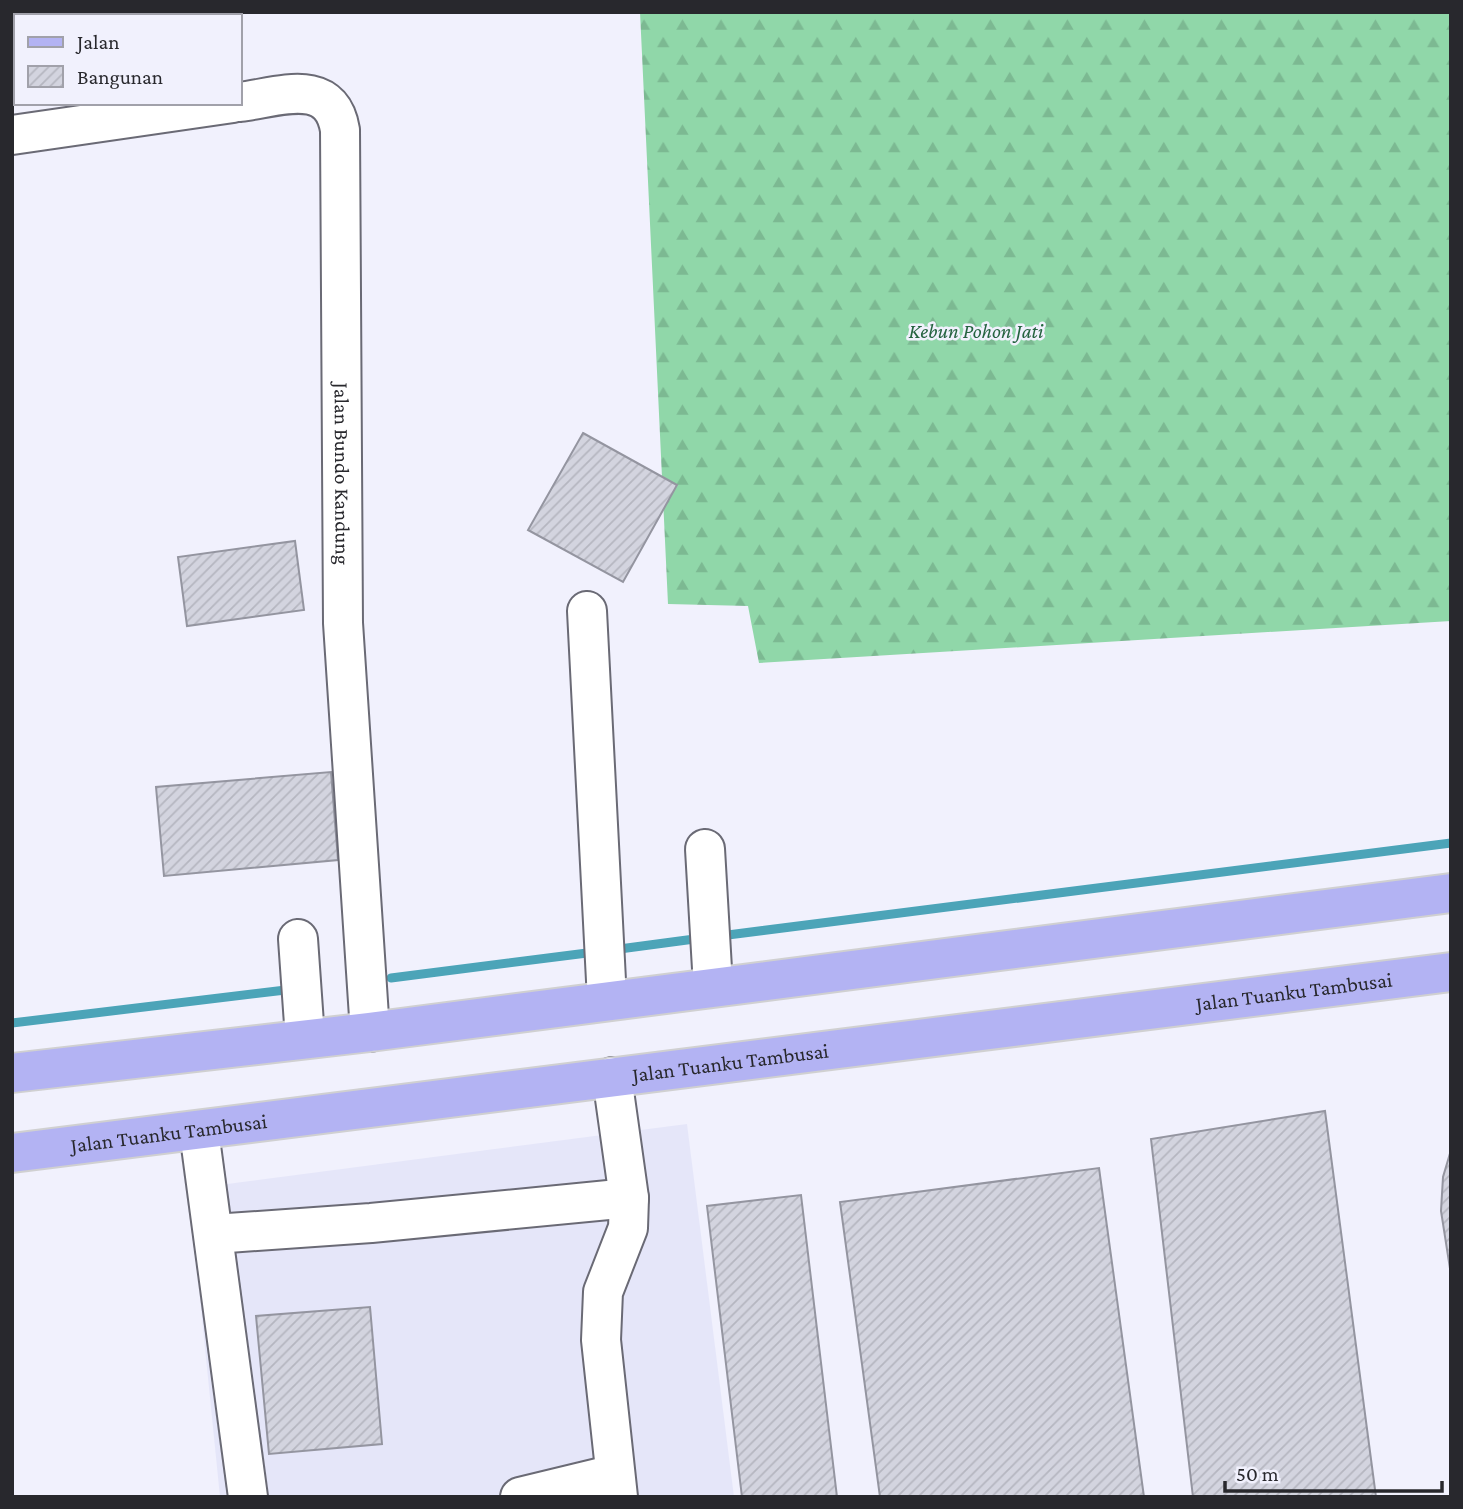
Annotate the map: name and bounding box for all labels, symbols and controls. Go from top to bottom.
legend [14,14,242,105]
text: Jalan [75,30,119,54]
text: Bangunan [77,65,163,89]
park label: Kebun Pohon Jati [909,319,1044,343]
street label: Jalan Bundo Kandung [330,381,355,565]
street label: Jalan Tuanku Tambusai [1192,967,1394,1016]
street label: Jalan Tuanku Tambusai [629,1038,830,1087]
street label: Jalan Tuanku Tambusai [67,1109,269,1158]
scale bar [1225,1450,1442,1494]
text: 50 m [1236,1462,1279,1486]

